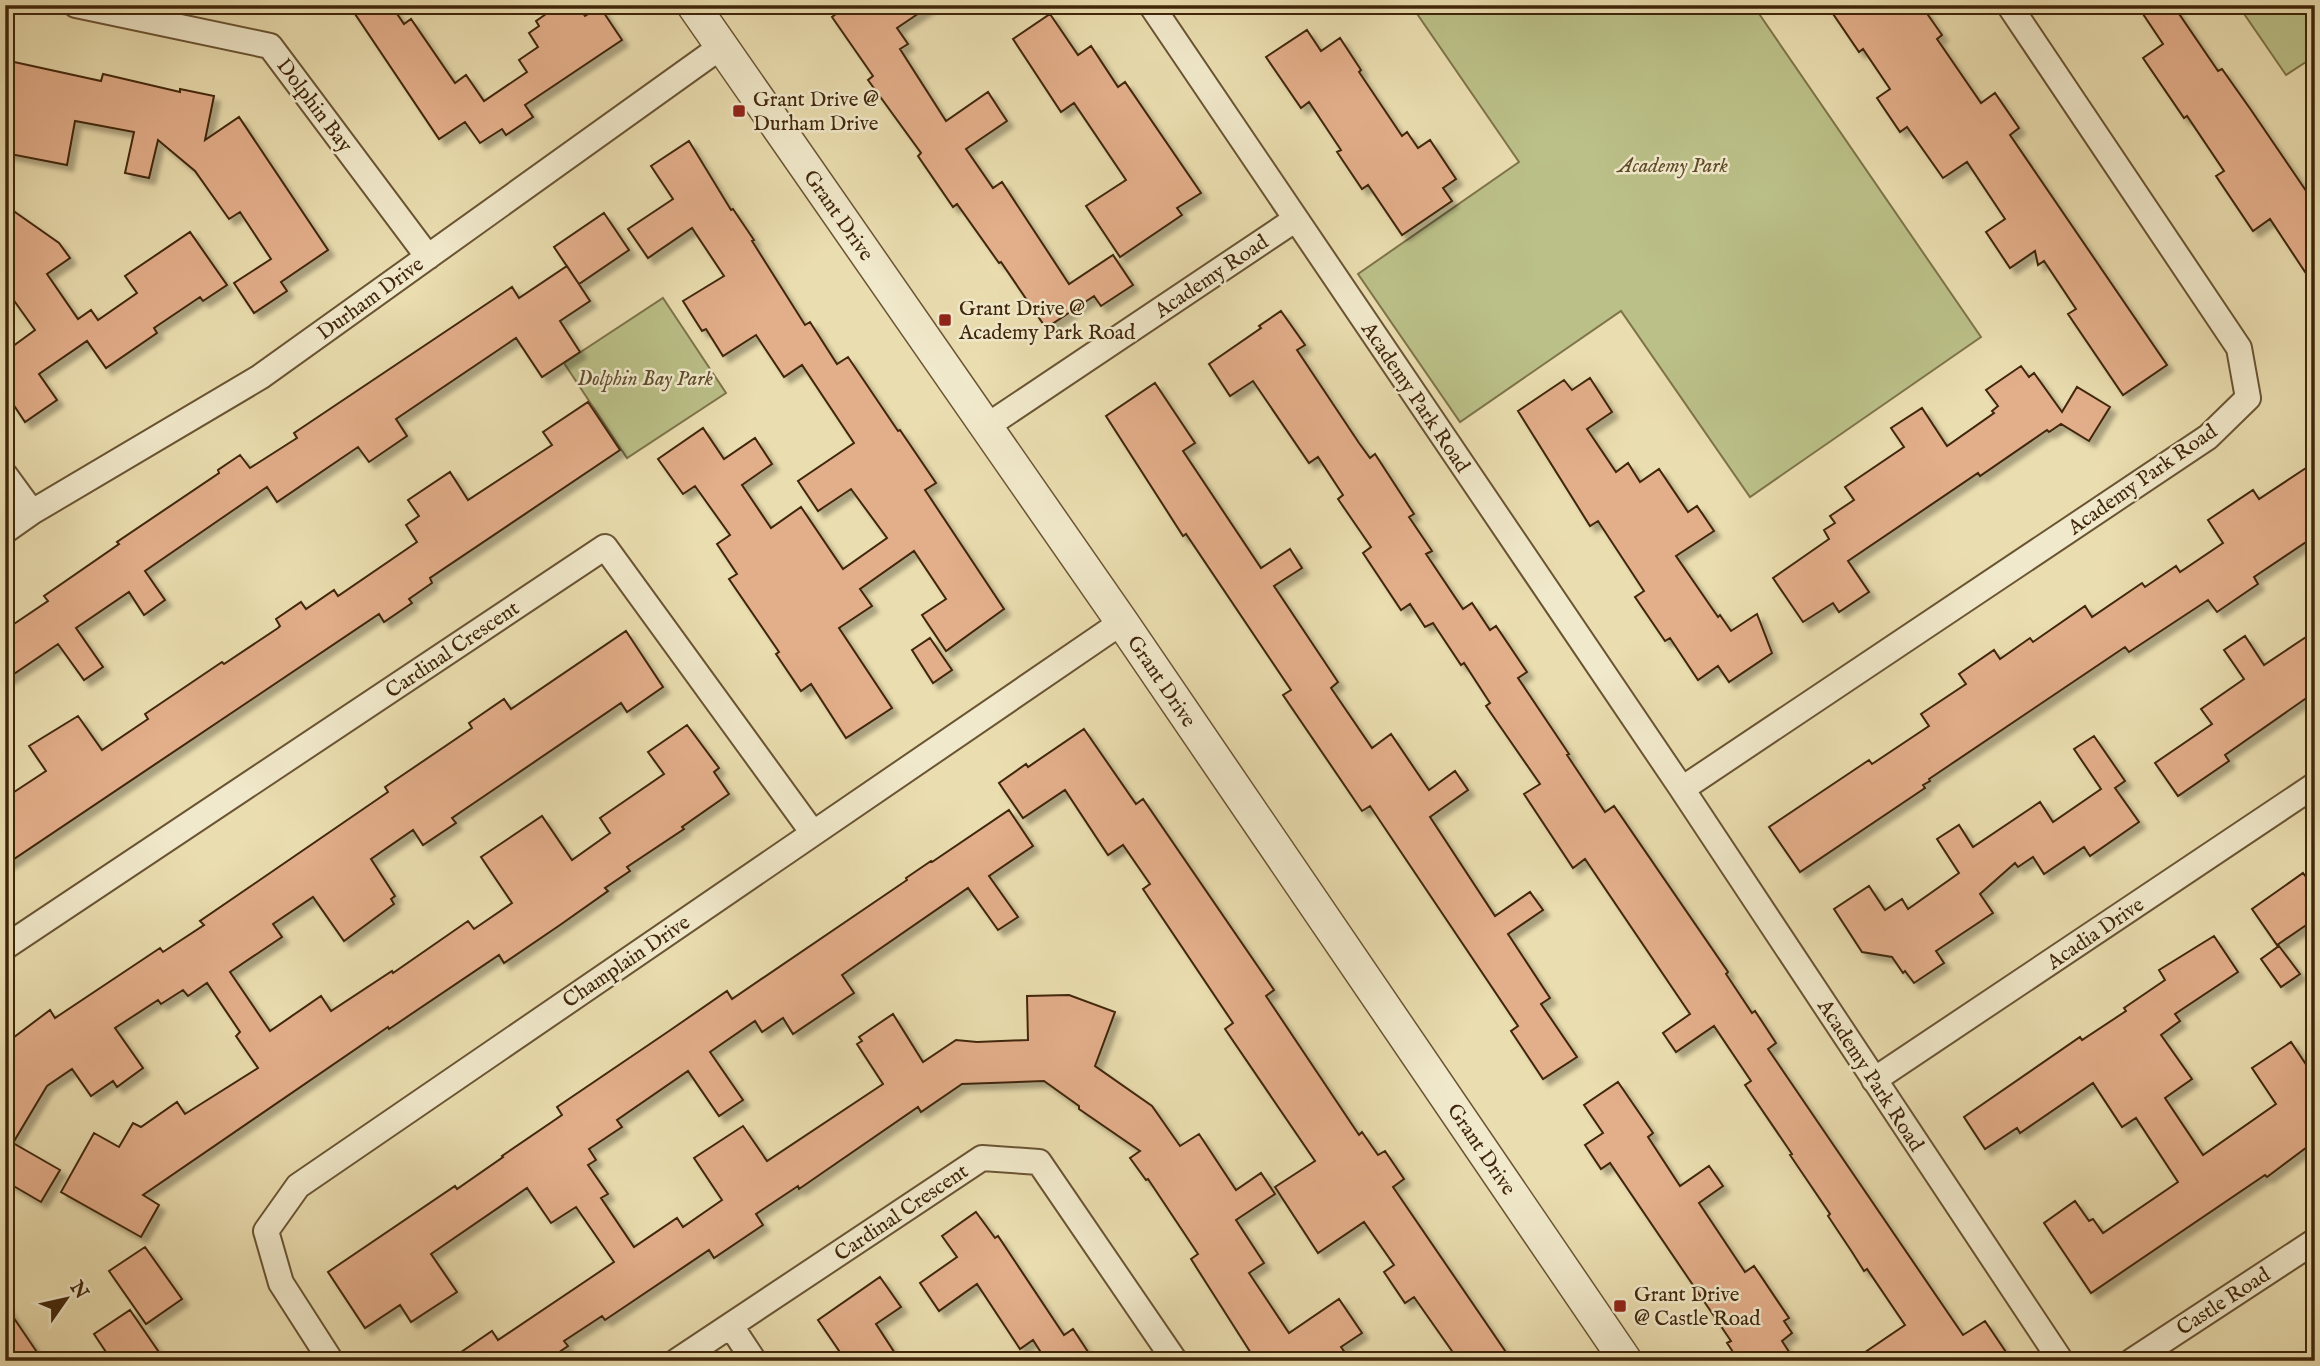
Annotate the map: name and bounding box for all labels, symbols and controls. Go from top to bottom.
street label: Dolphin Bay [270,54,358,159]
place label: Grant Drive @ Durham Drive [753,87,879,138]
marker: Grant Drive @ Durham Drive [731,103,747,119]
park label: Academy Park [1616,153,1729,180]
street label: Grant Drive [797,165,879,267]
street label: Academy Road [1149,229,1275,326]
street label: Durham Drive [312,251,430,347]
place label: Grant Drive @ Academy Park Road [958,296,1136,347]
marker: Grant Drive @ Academy Park Road [937,312,953,328]
street label: Academy Park Road [1354,316,1476,479]
park label: Dolphin Bay Park [577,366,713,393]
street label: Academy Park Road [2062,418,2223,542]
street label: Cardinal Crescent [381,595,525,705]
street label: Grant Drive [1120,631,1202,733]
street label: Acadia Drive [2041,892,2150,977]
street label: Champlain Drive [558,909,696,1015]
street label: Academy Park Road [1810,994,1929,1158]
street label: Grant Drive [1440,1099,1522,1201]
street label: Cardinal Crescent [830,1158,974,1268]
street label: Castle Road [2172,1262,2276,1342]
north arrow [32,1264,102,1334]
text: N [63,1276,93,1305]
place label: Grant Drive @ Castle Road [1634,1282,1761,1333]
marker: Grant Drive @ Castle Road [1612,1298,1628,1314]

